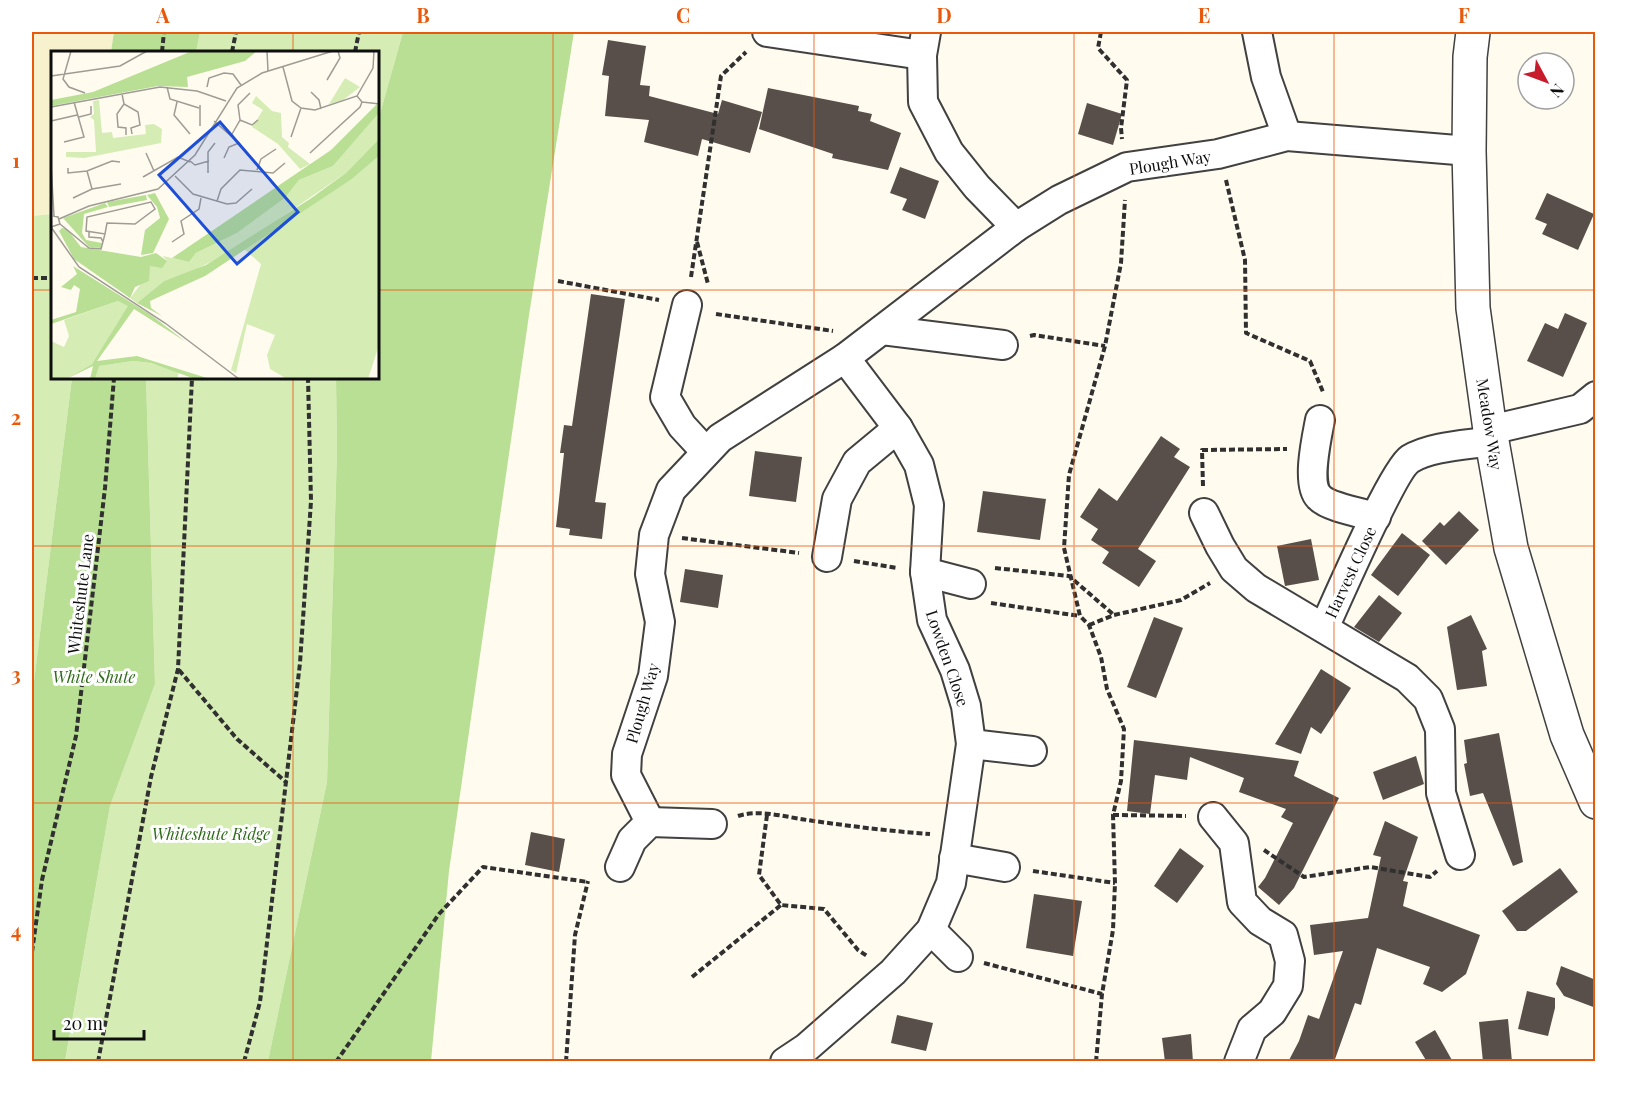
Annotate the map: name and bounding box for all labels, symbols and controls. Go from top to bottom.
text: A [155,1,170,28]
text: B [416,1,430,28]
text: C [676,1,690,28]
text: D [936,1,952,28]
text: E [1198,1,1210,28]
text: F [1458,1,1470,28]
inset map [51,51,380,380]
north arrow [1516,51,1576,111]
text: N [1546,80,1569,103]
street label: Plough Way [1128,145,1212,179]
text: 1 [12,146,20,173]
street label: Meadow Way [1472,377,1508,471]
text: 2 [11,403,21,430]
street label: Harvest Close [1320,523,1380,621]
street label: Whiteshute Lane [62,533,98,656]
street label: Lowden Close [922,607,974,709]
text: 3 [11,660,21,687]
street label: Plough Way [621,660,663,746]
park label: White Shute [53,666,136,687]
park label: Whiteshute Ridge [152,823,270,844]
text: 4 [11,916,21,943]
scale bar [54,1003,144,1041]
text: 20 m [63,1011,103,1035]

